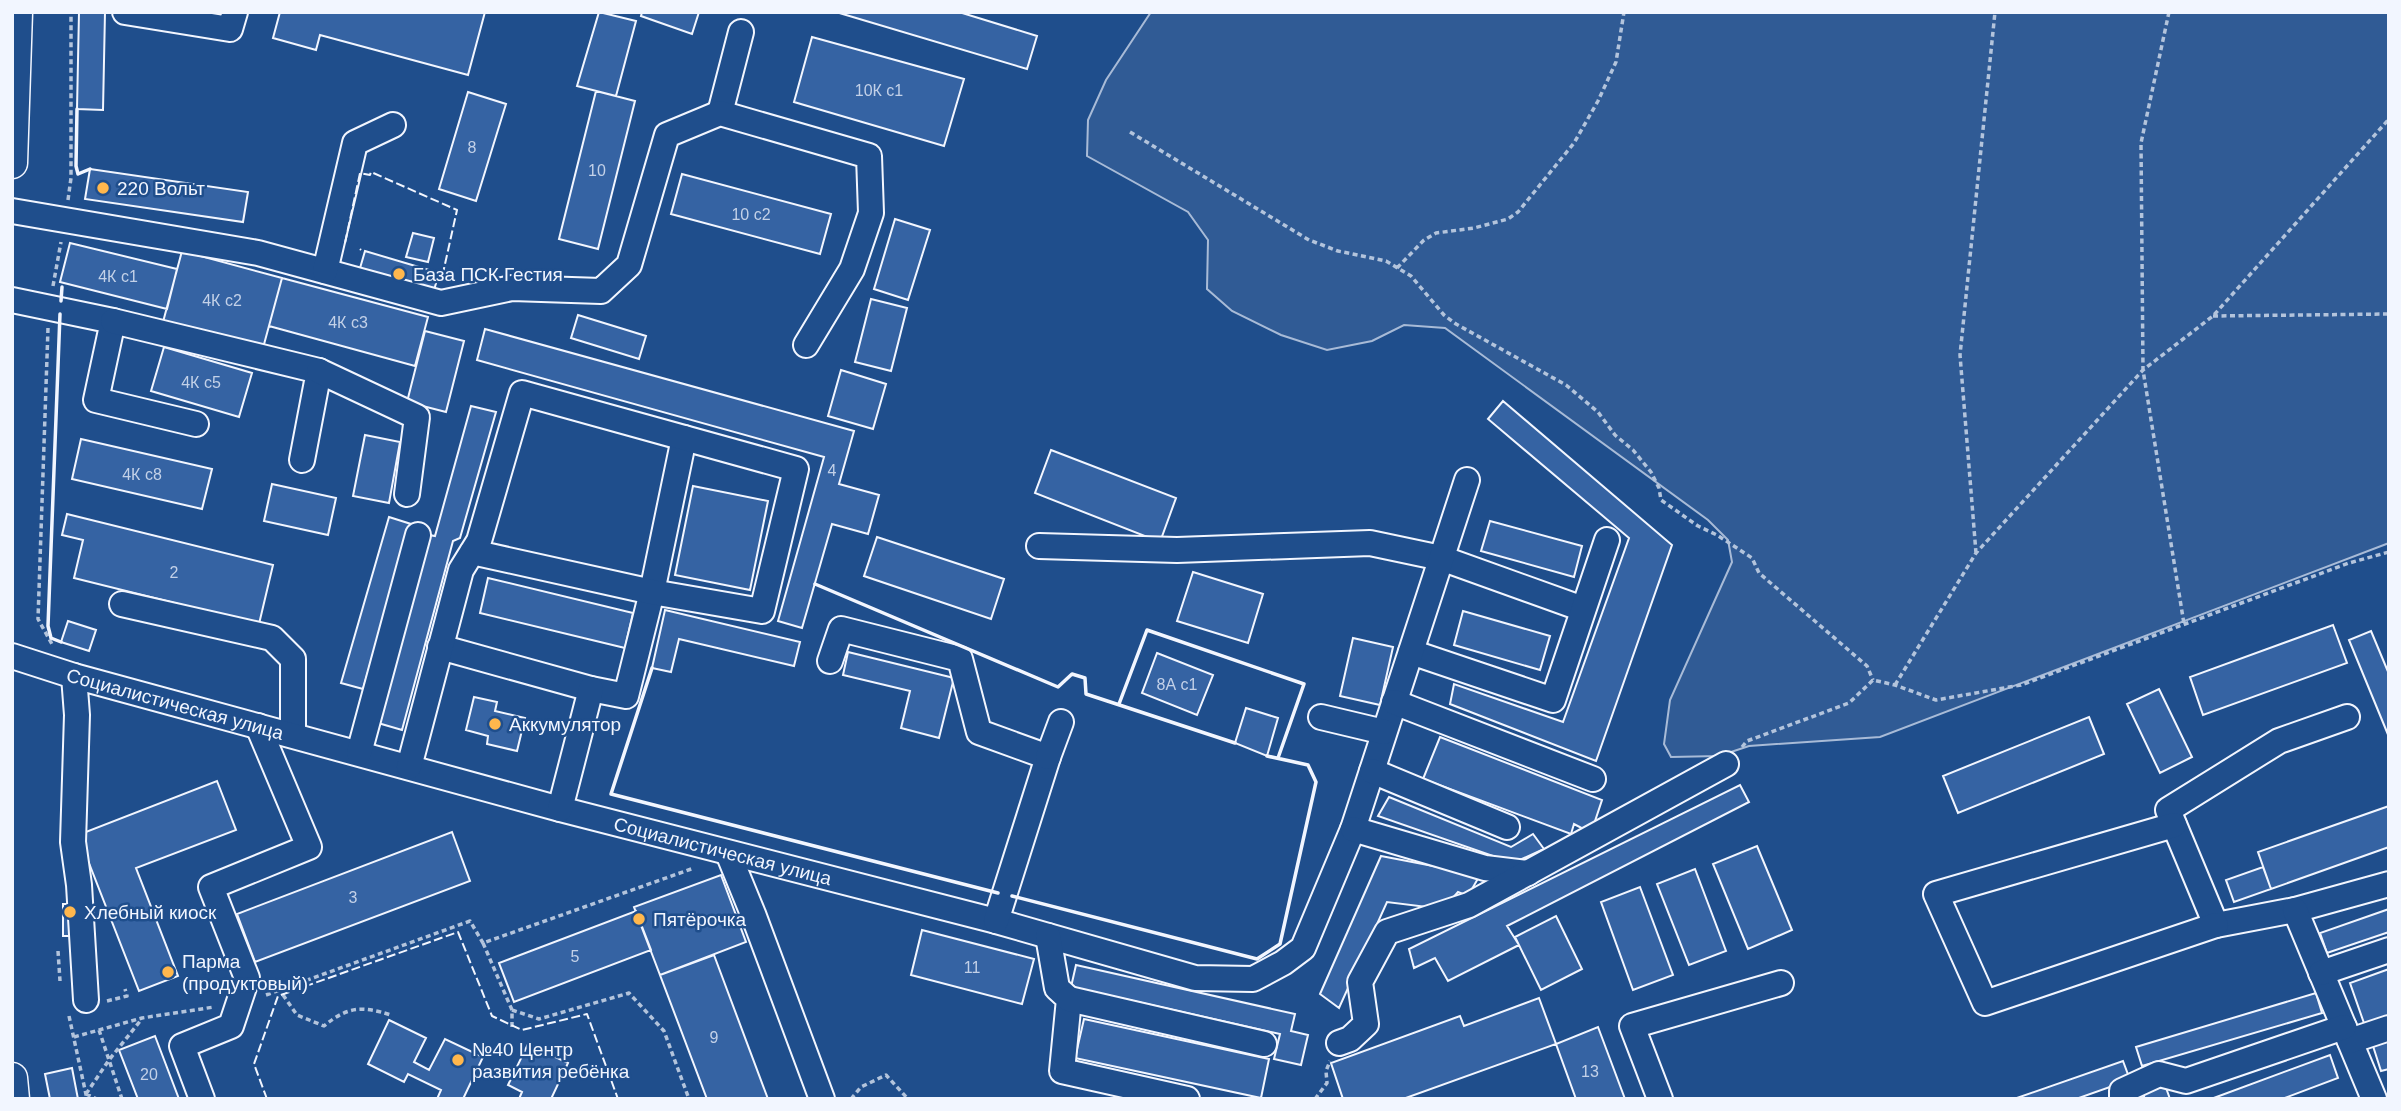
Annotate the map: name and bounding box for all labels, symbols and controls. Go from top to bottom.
house number: 10К с1 [855,82,903,99]
house number: 8 [468,139,477,156]
house number: 10 [588,162,606,179]
place label: 220 Вольт [117,178,205,199]
marker: 220 Вольт [95,180,111,196]
house number: 10 с2 [731,206,771,223]
place label: База ПСК Гестия [413,264,563,285]
marker: База ПСК Гестия [391,266,407,282]
house number: 4К с1 [98,268,138,285]
house number: 4К с2 [202,292,242,309]
house number: 4К с3 [328,314,368,331]
house number: 4К с5 [181,374,221,391]
house number: 4 [828,462,837,479]
house number: 4К с8 [122,466,162,483]
house number: 2 [170,564,179,581]
street label: Социалистическая улица [64,664,286,744]
house number: 8А с1 [1157,676,1198,693]
place label: Аккумулятор [509,714,621,735]
marker: Аккумулятор [487,716,503,732]
street label: Социалистическая улица [611,813,834,889]
house number: 3 [349,889,358,906]
place label: Хлебный киоск [84,902,217,923]
marker: Хлебный киоск [62,904,78,920]
place label: Пятёрочка [653,909,747,930]
marker: Пятёрочка [631,911,647,927]
house number: 5 [571,948,580,965]
place label: Парма (продуктовый) [182,951,308,994]
house number: 11 [964,959,980,976]
marker: Парма (продуктовый) [160,964,176,980]
house number: 9 [710,1029,719,1046]
place label: №40 Центр развития ребёнка [472,1039,630,1082]
marker: №40 Центр развития ребёнка [450,1052,466,1068]
house number: 13 [1581,1063,1599,1080]
house number: 20 [140,1066,158,1083]

